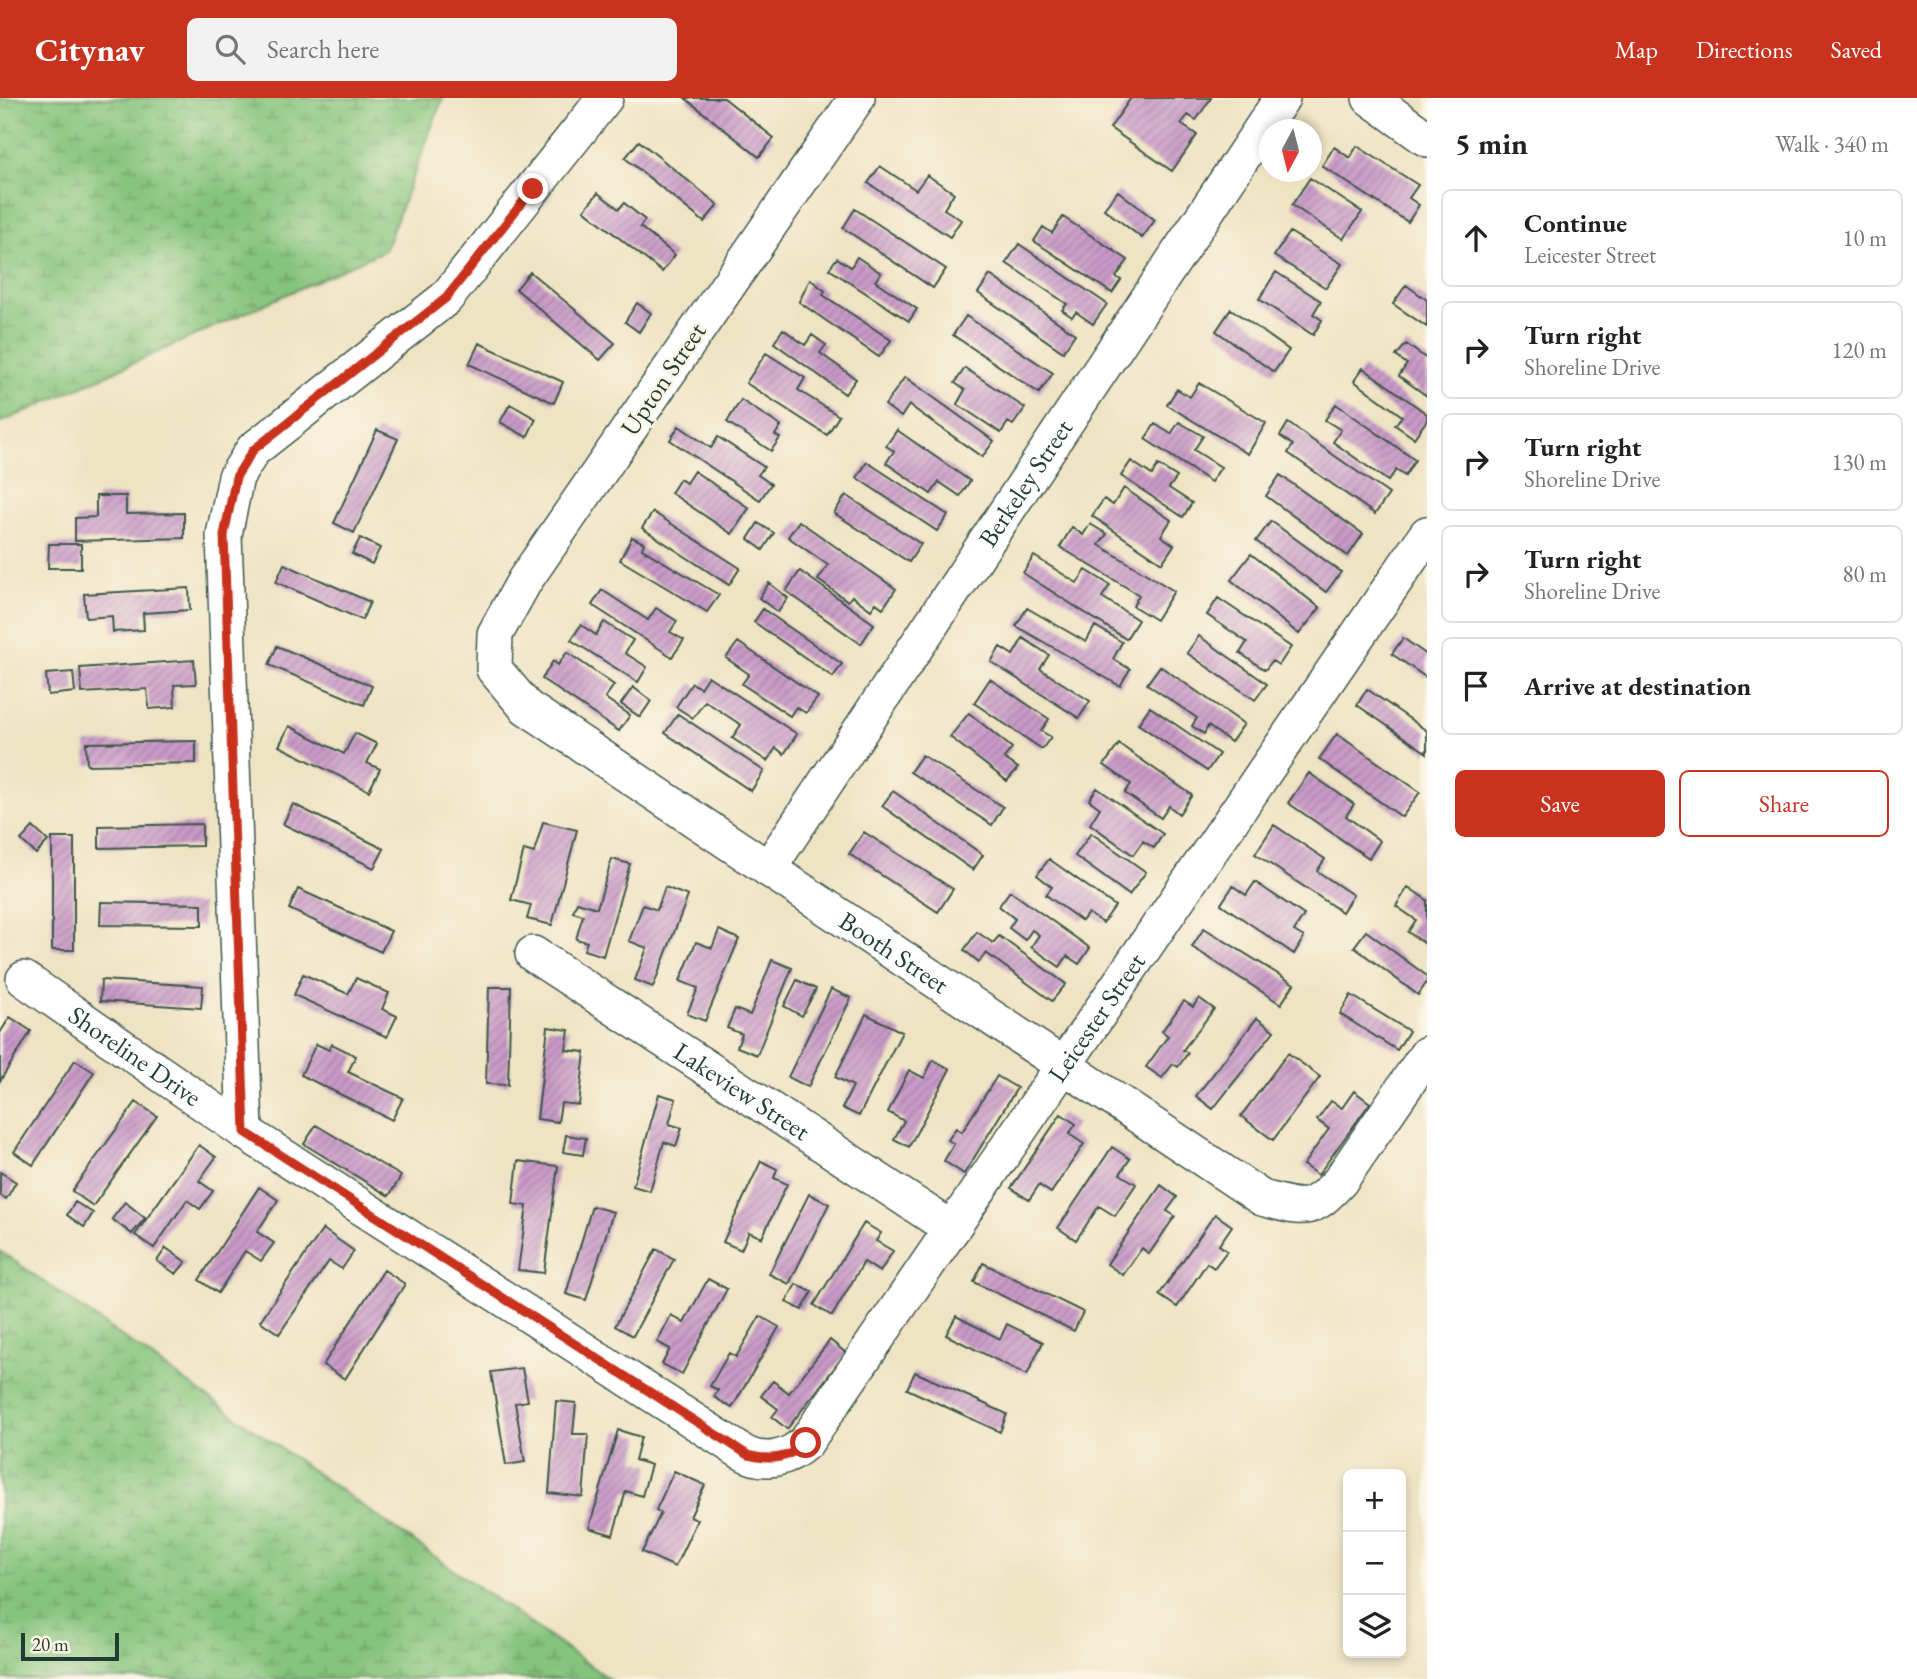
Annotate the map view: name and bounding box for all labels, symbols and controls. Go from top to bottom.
search box [187,18,677,81]
text: Citynav [35,28,145,71]
icon: search [211,30,249,68]
text: Search here [267,32,379,66]
text: Map [1615,34,1658,65]
text: Directions [1696,34,1793,65]
text: Saved [1831,34,1882,65]
north arrow [1259,119,1322,182]
text: 5 min [1455,124,1528,163]
text: Walk · 340 m [1775,129,1889,159]
route end [517,173,548,204]
text: Continue [1524,206,1627,240]
icon: ahead [1457,219,1495,257]
text: 10 m [1842,223,1887,253]
text: Leicester Street [1524,240,1656,270]
street label: Upton Street [613,316,713,442]
text: Turn right [1524,318,1642,352]
icon: right [1457,331,1495,369]
text: 120 m [1831,335,1887,365]
text: Shoreline Drive [1524,352,1661,382]
street label: Berkeley Street [971,413,1080,553]
text: Turn right [1524,430,1642,464]
icon: right [1457,443,1495,481]
text: 130 m [1831,447,1887,477]
text: Shoreline Drive [1524,464,1661,494]
text: Turn right [1524,542,1642,576]
icon: right [1457,555,1495,593]
text: 80 m [1842,559,1887,589]
text: Shoreline Drive [1524,576,1661,606]
icon: arrive [1457,667,1495,705]
text: Arrive at destination [1524,669,1751,703]
button: Save [1455,770,1665,837]
button: Share [1679,770,1889,837]
street label: Booth Street [833,904,955,1001]
street label: Leicester Street [1040,946,1153,1089]
street label: Shoreline Drive [62,998,208,1114]
street label: Lakeview Street [667,1034,817,1148]
route start [790,1427,821,1458]
map controls [1343,1469,1406,1658]
button: + [1343,1469,1406,1532]
button: − [1343,1532,1406,1595]
button: layers [1343,1595,1406,1658]
scale bar [21,1630,119,1662]
text: 20 m [32,1632,69,1657]

